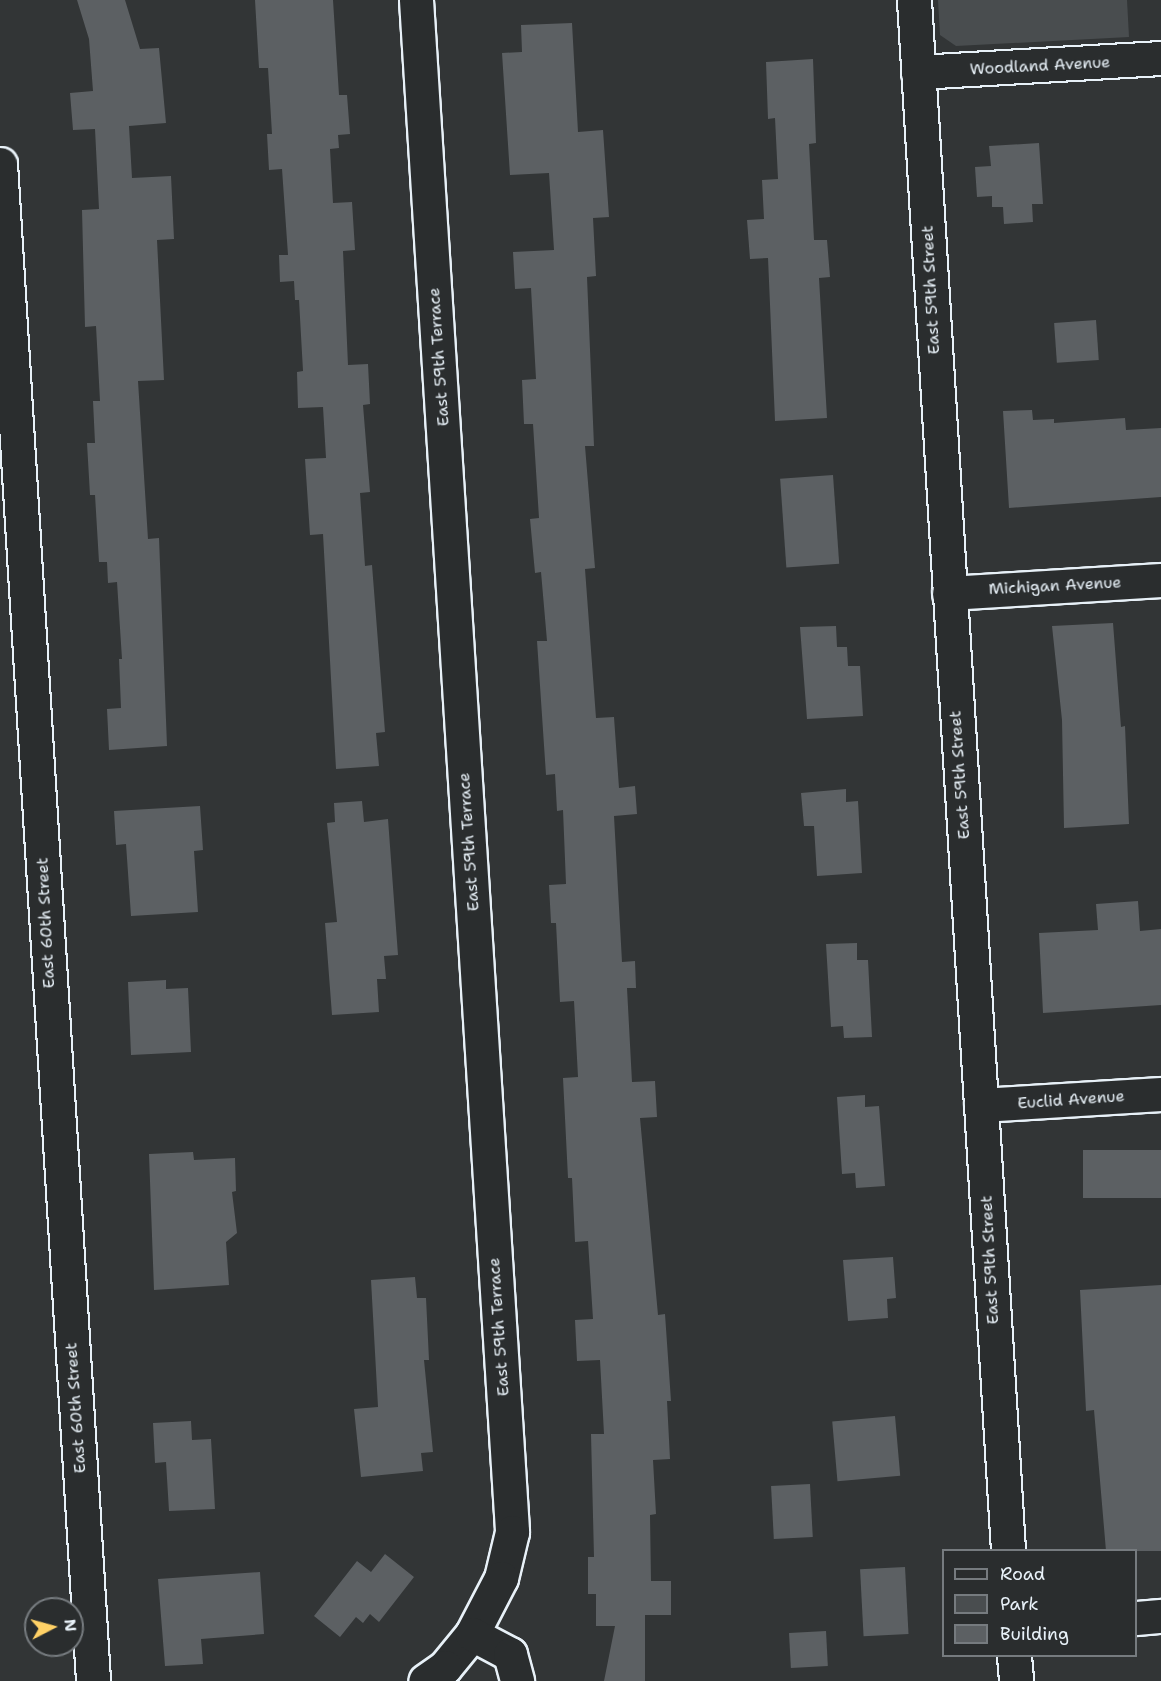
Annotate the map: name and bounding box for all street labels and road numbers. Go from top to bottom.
street label: Woodland Avenue [969,53,1111,79]
street label: East 59th Street [918,225,944,355]
street label: East 59th Terrace [425,287,453,427]
street label: Michigan Avenue [988,573,1122,599]
street label: East 59th Street [946,710,974,840]
street label: East 59th Terrace [455,772,483,912]
street label: East 60th Street [33,857,59,989]
street label: Euclid Avenue [1017,1087,1125,1113]
street label: East 59th Street [977,1195,1003,1325]
street label: East 59th Terrace [485,1257,513,1397]
street label: East 60th Street [62,1342,90,1474]

